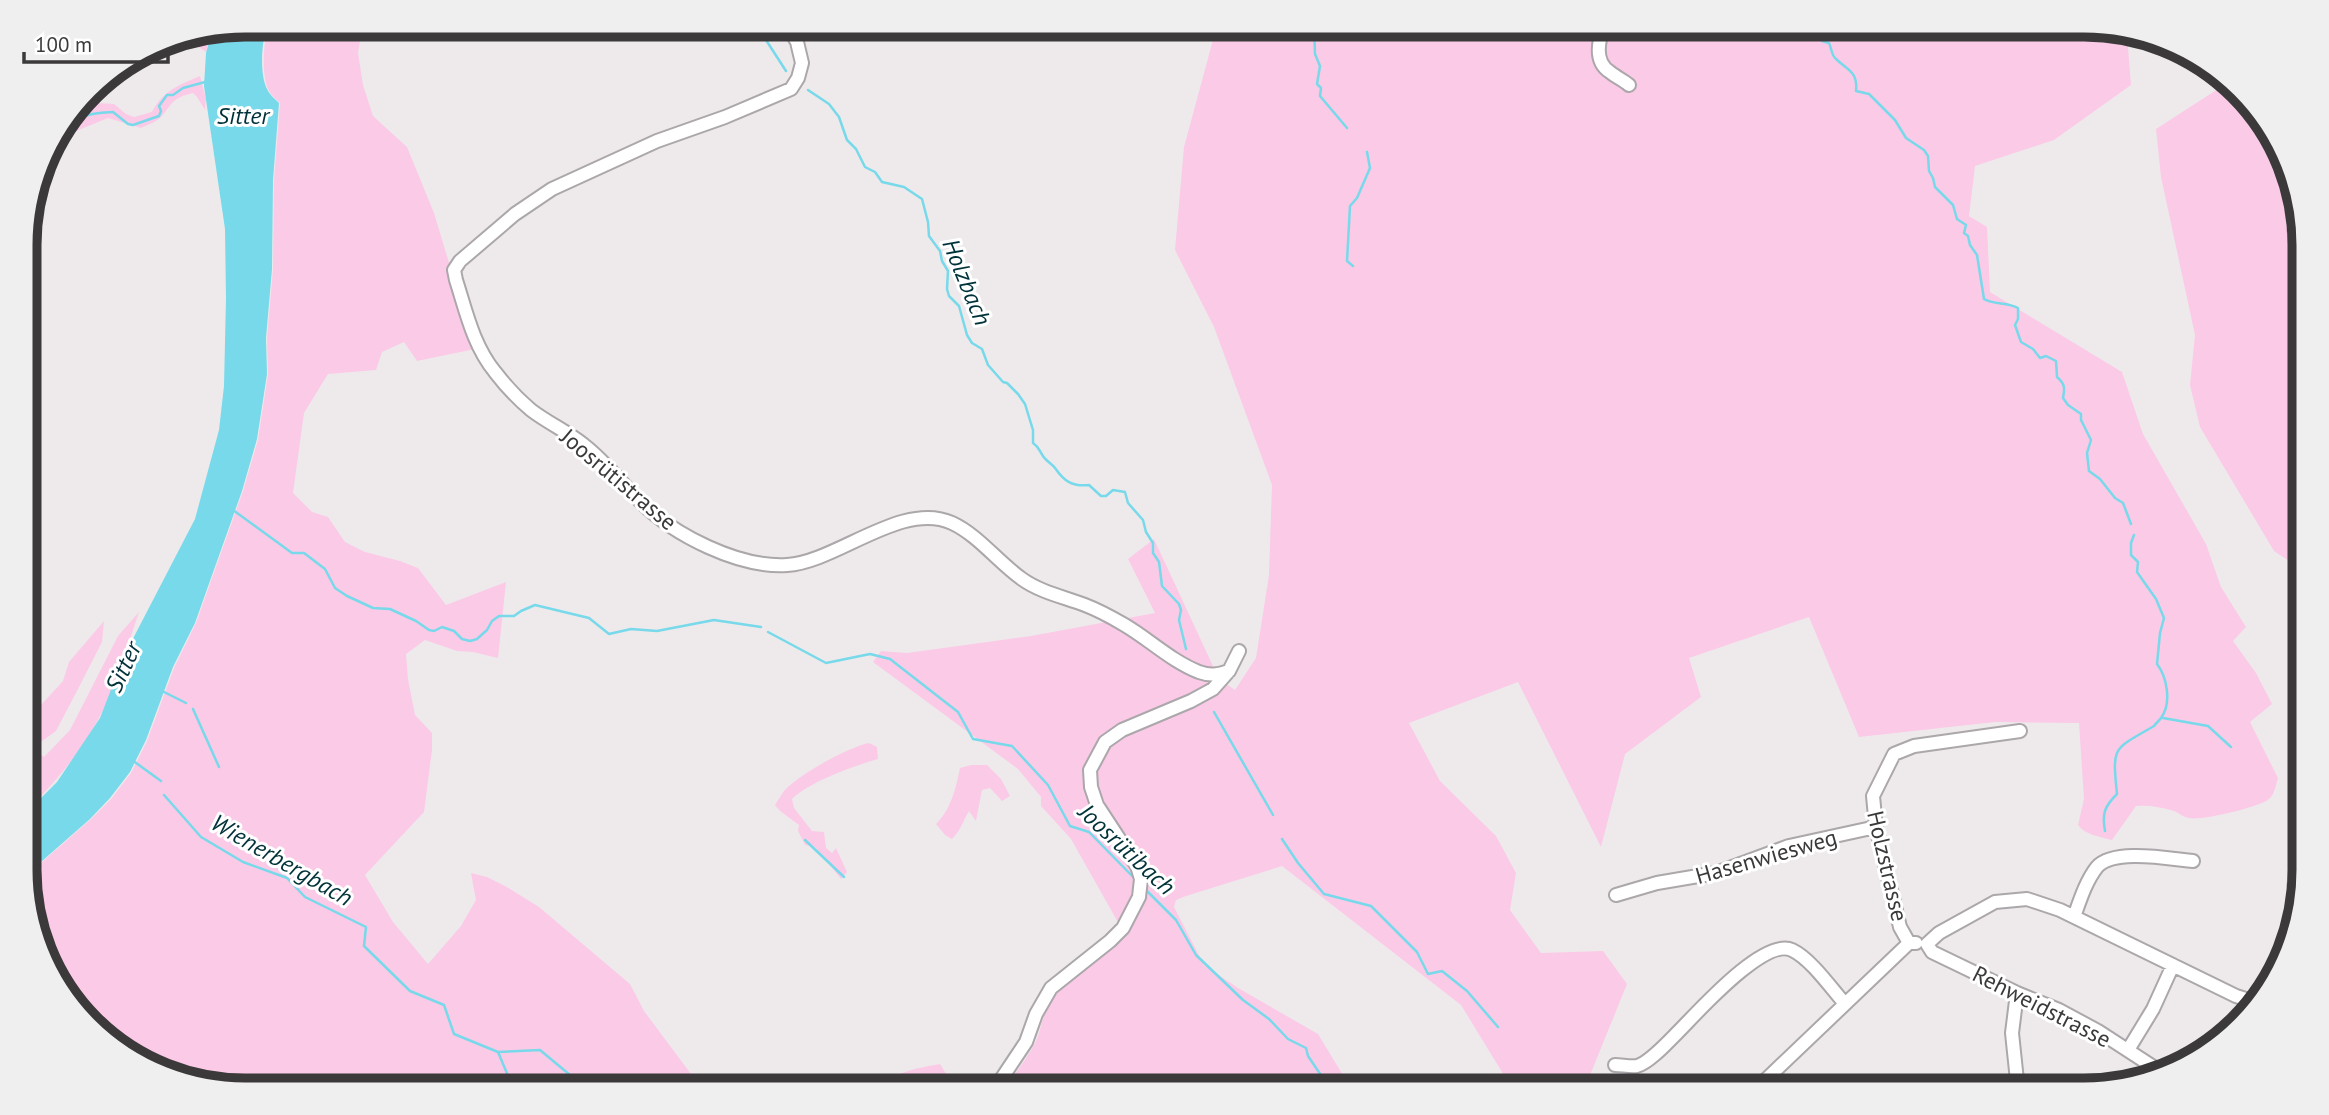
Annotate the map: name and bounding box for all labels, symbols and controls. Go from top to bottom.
scale bar [24,21,168,65]
text: 100 m [35,31,92,58]
water label: Sitter [217,100,271,131]
water label: Holzbach [936,234,998,330]
street label: Joosrütistrasse [554,421,683,536]
water label: Sitter [98,635,149,697]
water label: Joosrütibach [1071,795,1182,902]
water label: Wienerbergbach [206,807,358,913]
street label: Holzstrasse [1861,808,1915,924]
street label: Hasenwiesweg [1692,822,1840,890]
street label: Rehweidstrasse [1968,959,2116,1053]

